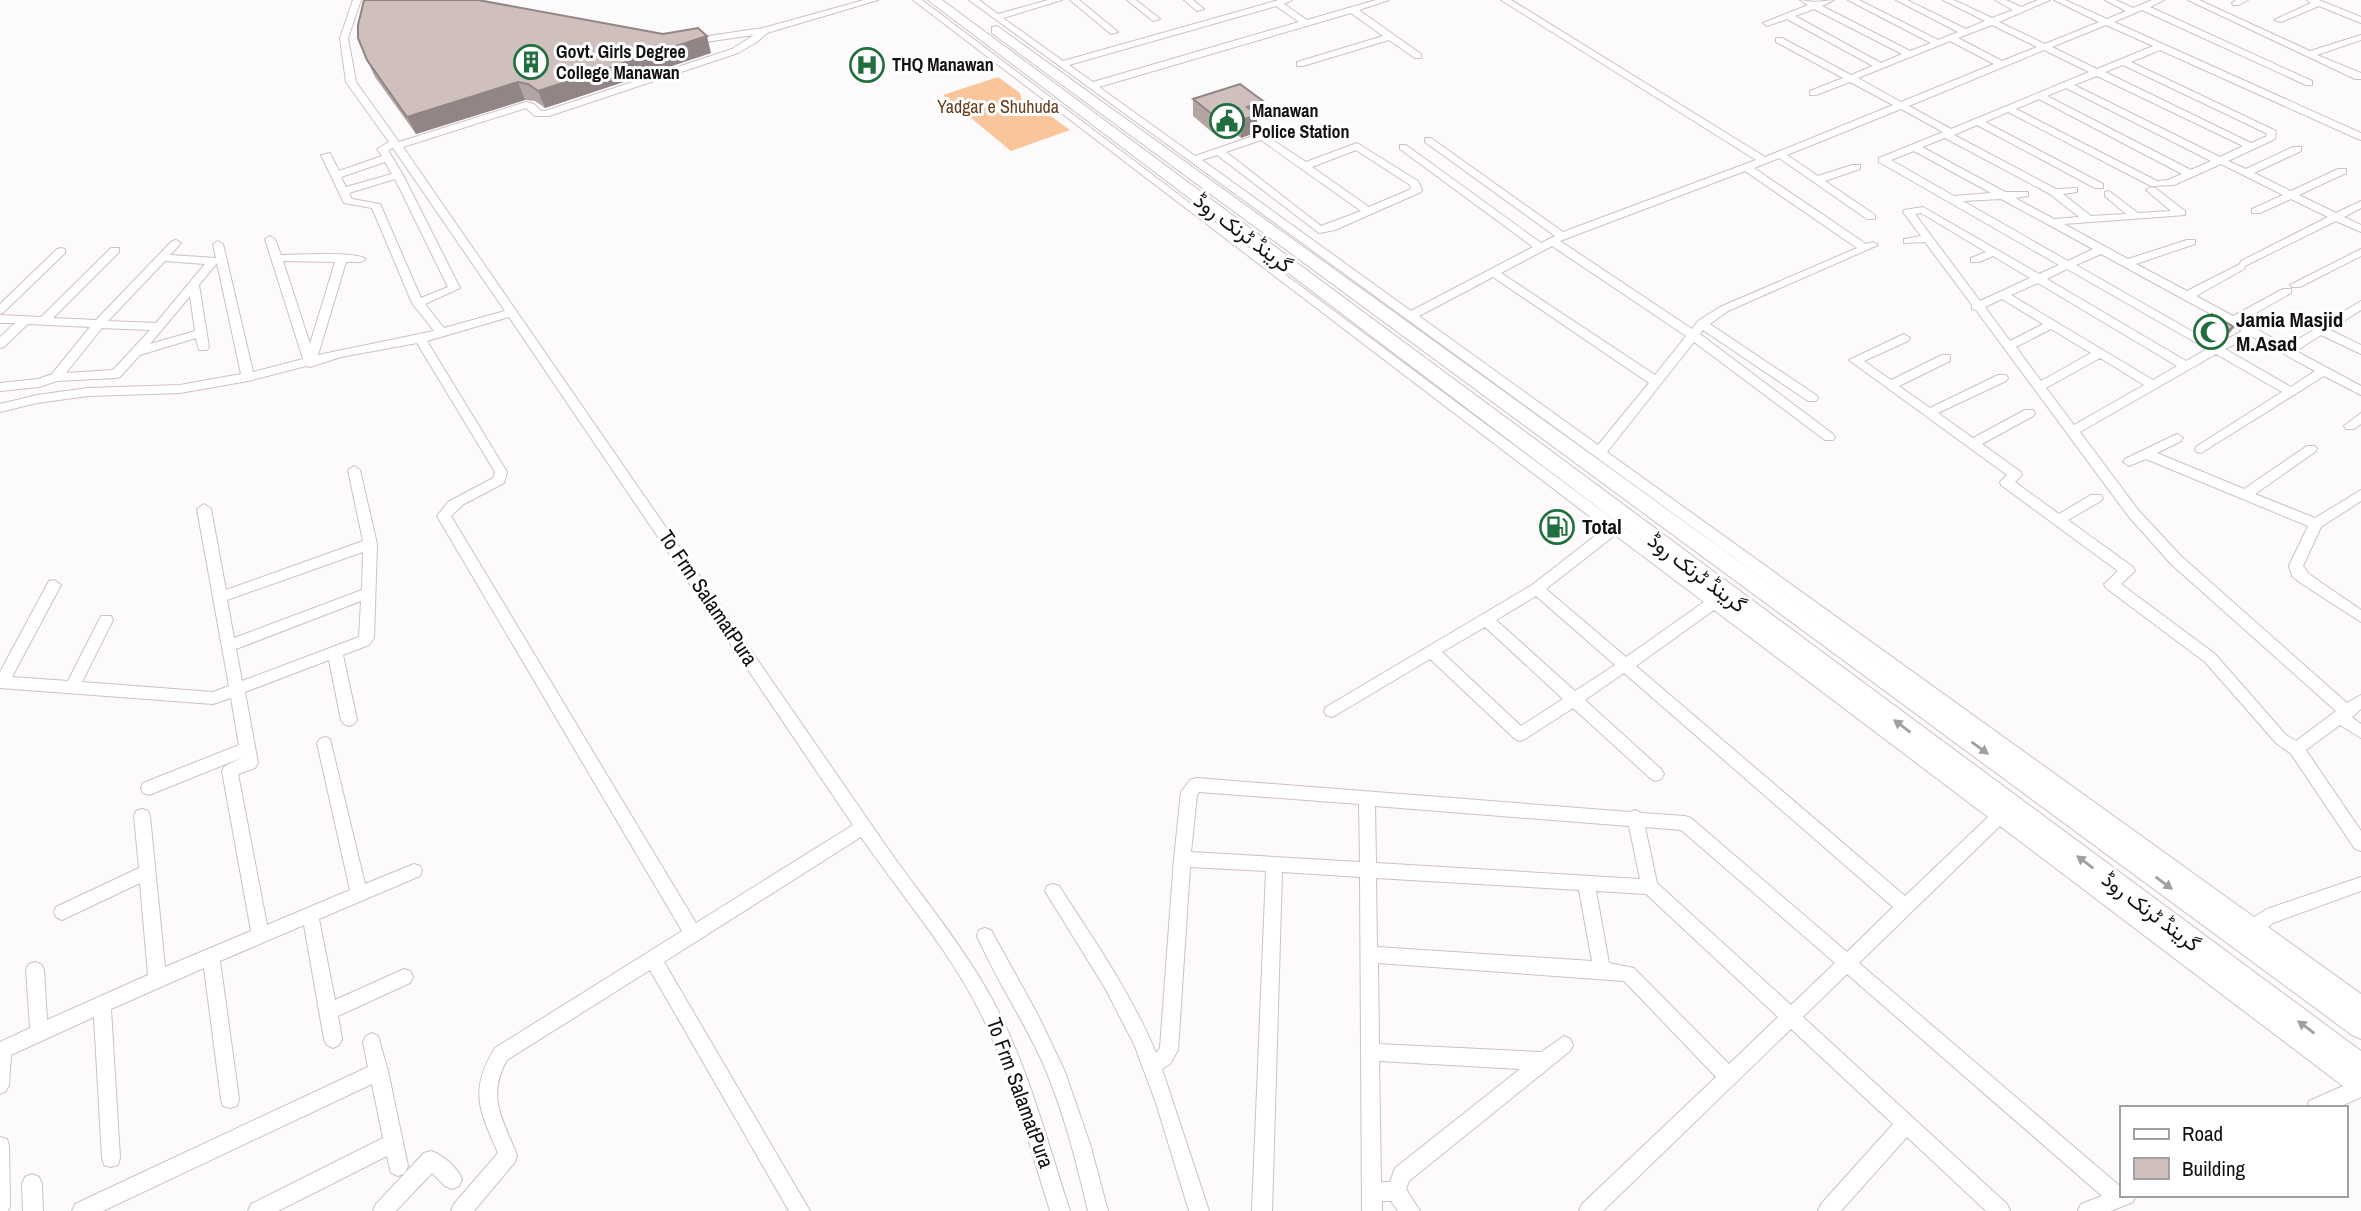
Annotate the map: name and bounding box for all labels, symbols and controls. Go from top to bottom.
place label: Govt. Girls Degree College Manawan [556,39,686,85]
building icon: Govt. Girls Degree College Manawan [512,43,550,81]
hospital icon: THQ Manawan [848,46,886,84]
place label: THQ Manawan [892,52,994,77]
park label: Yadgar e Shuhuda [937,94,1059,119]
place label: Manawan Police Station [1252,98,1350,144]
public building icon: Manawan Police Station [1208,102,1246,140]
street label: گرینڈ ٹرنک روڈ [1188,186,1299,279]
place label: Jamia Masjid M.Asad [2236,305,2343,358]
mosque icon: Jamia Masjid M.Asad [2192,313,2230,351]
fuel station icon: Total [1538,508,1576,546]
place label: Total [1582,512,1622,541]
street label: To Frm SalamatPura [652,524,765,672]
street label: گرینڈ ٹرنک روڈ [1642,526,1753,619]
one-way arrow [1893,719,1911,733]
one-way arrow [1971,741,1989,756]
one-way arrow [2075,855,2094,869]
street label: گرینڈ ٹرنک روڈ [2096,865,2207,958]
one-way arrow [2155,875,2173,889]
street label: To Frm SalamatPura [980,1014,1061,1172]
one-way arrow [2297,1021,2315,1035]
legend [2120,1106,2347,1197]
text: Road [2182,1119,2223,1148]
text: Building [2182,1154,2246,1183]

